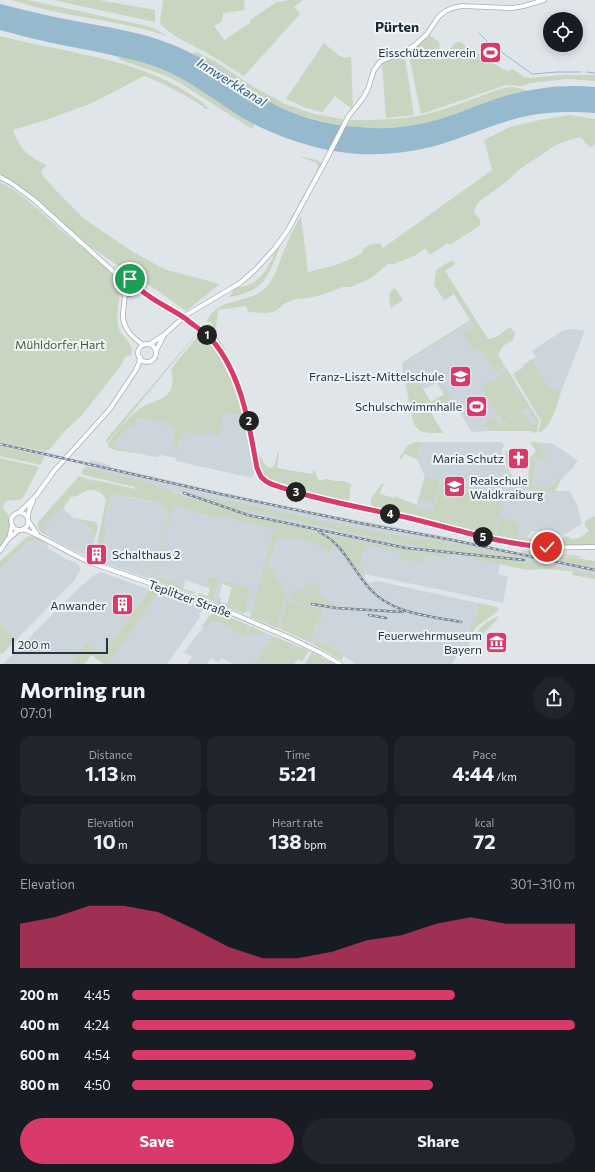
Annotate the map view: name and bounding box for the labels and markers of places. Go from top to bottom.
sports icon: Eisschützenverein [478,39,504,65]
place label: Eisschützenverein [378,45,476,59]
pin [113,262,147,296]
pin: 1 [197,325,217,345]
school or university icon: Franz-Liszt-Mittelschule [447,363,473,389]
place label: Franz-Liszt-Mittelschule [309,369,444,383]
sports icon: Schulschwimmhalle [464,393,490,419]
place label: Schulschwimmhalle [355,399,462,413]
pin: 2 [239,411,259,431]
church icon: Maria Schutz [506,445,532,471]
place label: Maria Schutz [432,451,504,465]
place label: Realschule Waldkraiburg [470,473,544,501]
school or university icon: Realschule Waldkraiburg [442,474,468,500]
pin: 3 [286,482,306,502]
pin: 4 [380,504,400,524]
pin: 5 [473,527,493,547]
pin [530,530,564,564]
building icon: Schalthaus 2 [84,541,110,567]
place label: Schalthaus 2 [112,547,181,561]
building icon: Anwander [109,592,135,618]
place label: Anwander [50,598,106,612]
place label: Feuerwehrmuseum Bayern [378,628,482,656]
museum icon: Feuerwehrmuseum Bayern [484,629,510,655]

